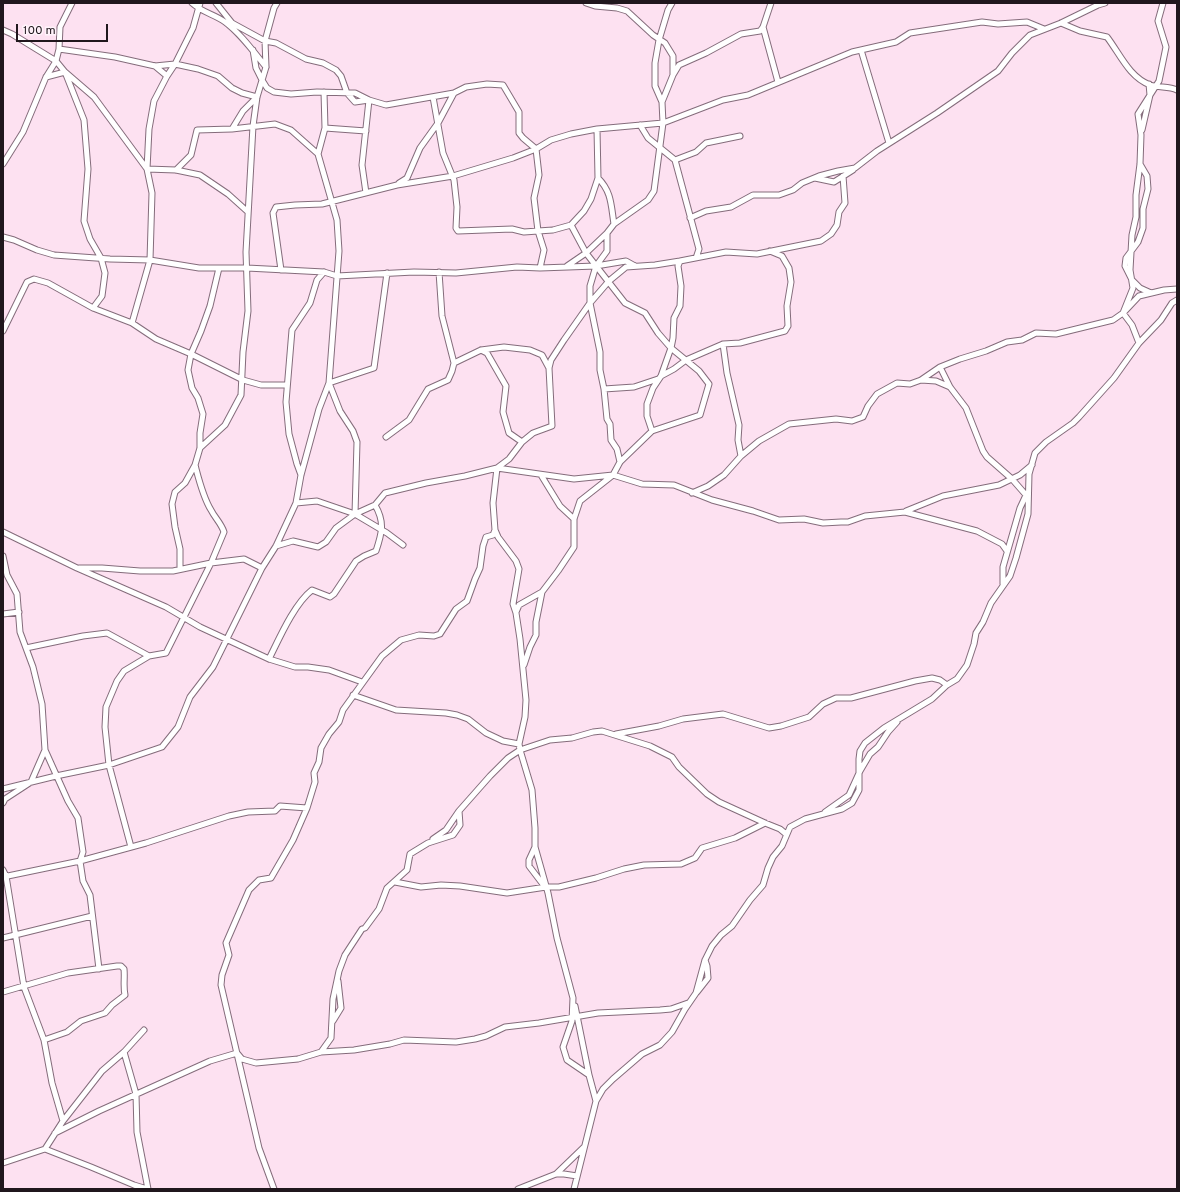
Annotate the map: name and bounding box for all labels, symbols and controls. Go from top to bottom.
scale bar [18,16,110,42]
text: 100 m [23,23,56,39]

